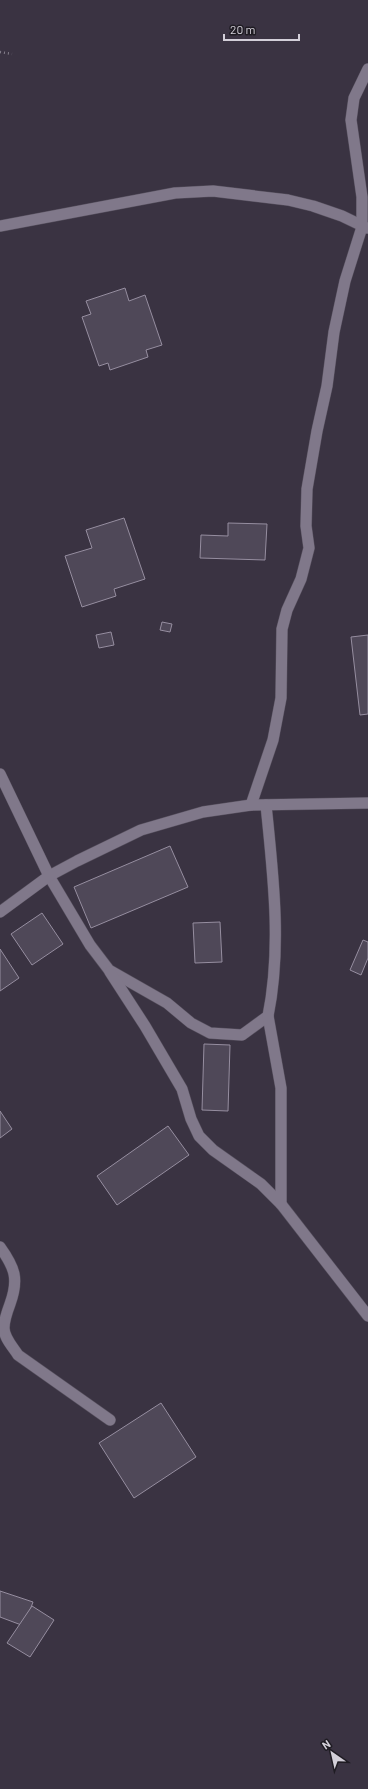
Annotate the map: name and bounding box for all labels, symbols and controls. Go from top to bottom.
scale bar [224,16,299,42]
text: 20 m [230,22,256,36]
north arrow [312,1733,352,1773]
text: N [319,1737,333,1752]

